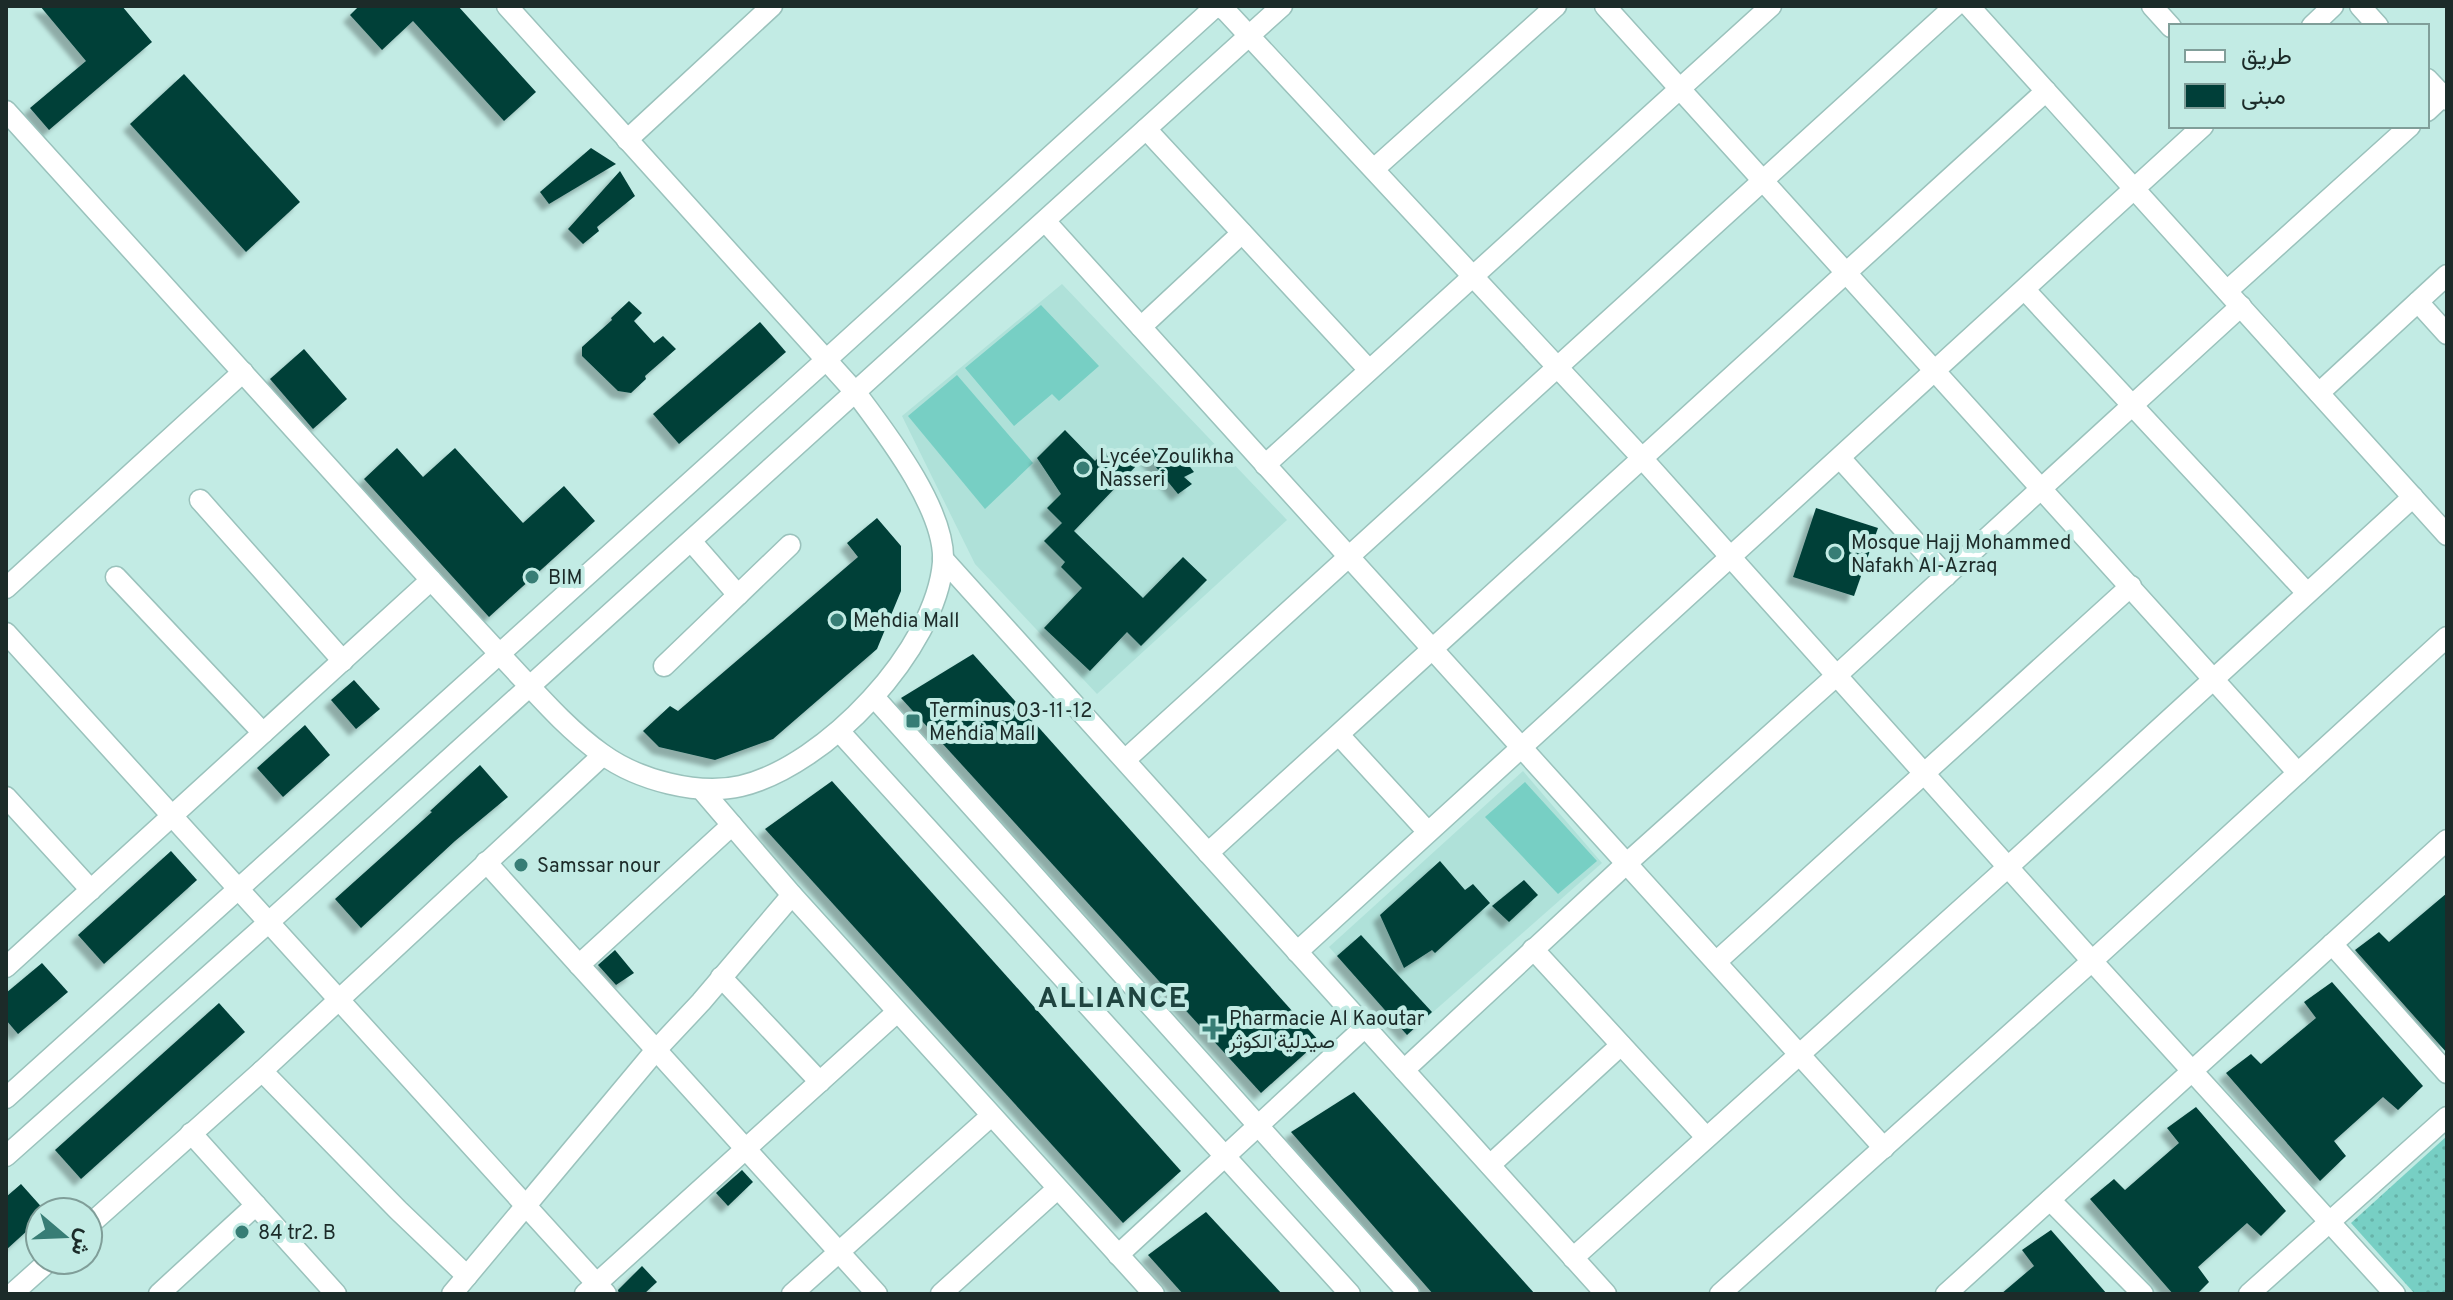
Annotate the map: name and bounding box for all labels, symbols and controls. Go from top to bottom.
legend [2169,24,2429,128]
text: طريق [2241,43,2292,73]
text: مبنى [2241,83,2286,113]
place label: Lycée Zoulikha Nasseri [1099,445,1234,494]
marker: Lycée Zoulikha Nasseri [1074,459,1092,477]
place label: Mosque Hajj Mohammed Nafakh Al-Azraq [1851,531,2071,580]
marker: Mosque Hajj Mohammed Nafakh Al-Azraq [1826,544,1844,562]
place label: BIM [548,566,583,592]
marker: BIM [523,568,541,586]
place label: Mehdia Mall [853,609,959,635]
marker: Mehdia Mall [828,611,846,629]
place label: Terminus 03-11-12 Mehdia Mall [929,699,1092,748]
marker: Terminus 03-11-12 Mehdia Mall [904,712,922,730]
place label: Samssar nour [537,854,661,880]
marker: Samssar nour [512,856,530,874]
district label: ALLIANCE [1038,982,1188,1018]
place label: Pharmacie Al Kaoutar صيدلية الكوثر [1228,1007,1425,1056]
marker: Pharmacie Al Kaoutar صيدلية الكوثر [1204,1020,1222,1038]
north arrow [24,1196,104,1276]
place label: 84 tr2. B [258,1221,336,1247]
marker: 84 tr2. B [233,1223,251,1241]
text: ش [63,1225,98,1259]

